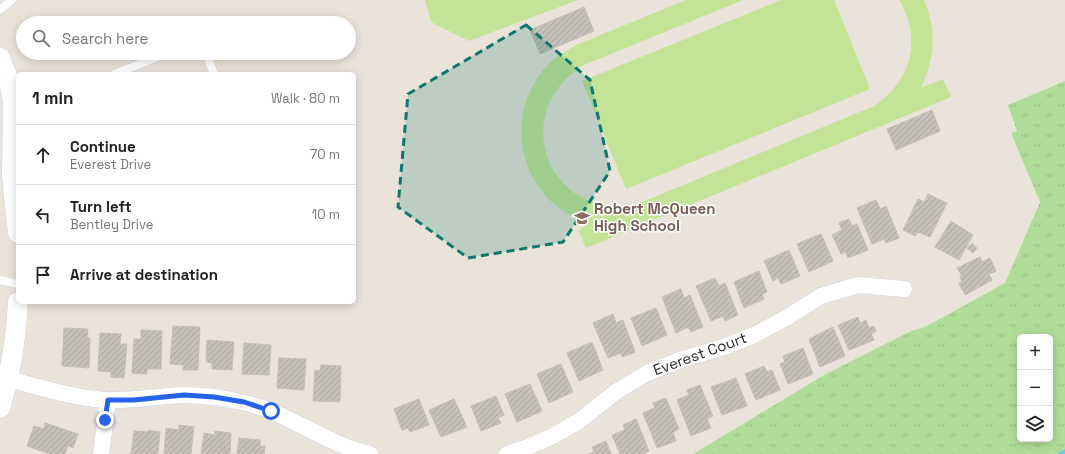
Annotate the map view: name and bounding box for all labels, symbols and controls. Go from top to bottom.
search box [16,16,356,60]
icon: search [30,27,52,49]
text: Search here [62,29,148,48]
text: 1 min [32,87,74,109]
text: Walk · 80 m [271,90,340,107]
text: Continue [70,137,136,156]
icon: ahead [32,144,54,166]
text: 70 m [310,146,340,163]
text: Everest Drive [70,156,151,173]
text: Turn left [70,197,132,216]
place label: Robert McQueen High School [594,199,715,235]
icon: left [32,204,54,226]
text: 10 m [312,206,340,223]
school or university icon: Robert McQueen High School [573,209,591,227]
text: Bentley Drive [70,216,153,233]
icon: arrive [32,264,54,286]
text: Arrive at destination [70,265,218,284]
street label: Everest Court [650,328,749,379]
map controls [1017,334,1053,442]
button: + [1017,334,1053,370]
button: − [1017,370,1053,406]
route start [262,402,280,420]
button: layers [1017,406,1053,442]
route end [96,411,114,429]

